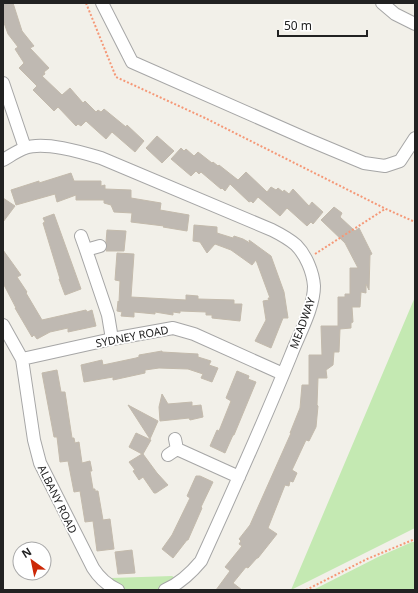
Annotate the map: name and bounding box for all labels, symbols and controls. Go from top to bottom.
scale bar [278,12,367,38]
text: 50 m [284,17,312,34]
street label: MEADWAY [286,295,318,351]
street label: SYDNEY ROAD [94,322,170,350]
street label: ALBANY ROAD [35,462,81,536]
north arrow [12,541,52,581]
text: N [18,543,34,561]

